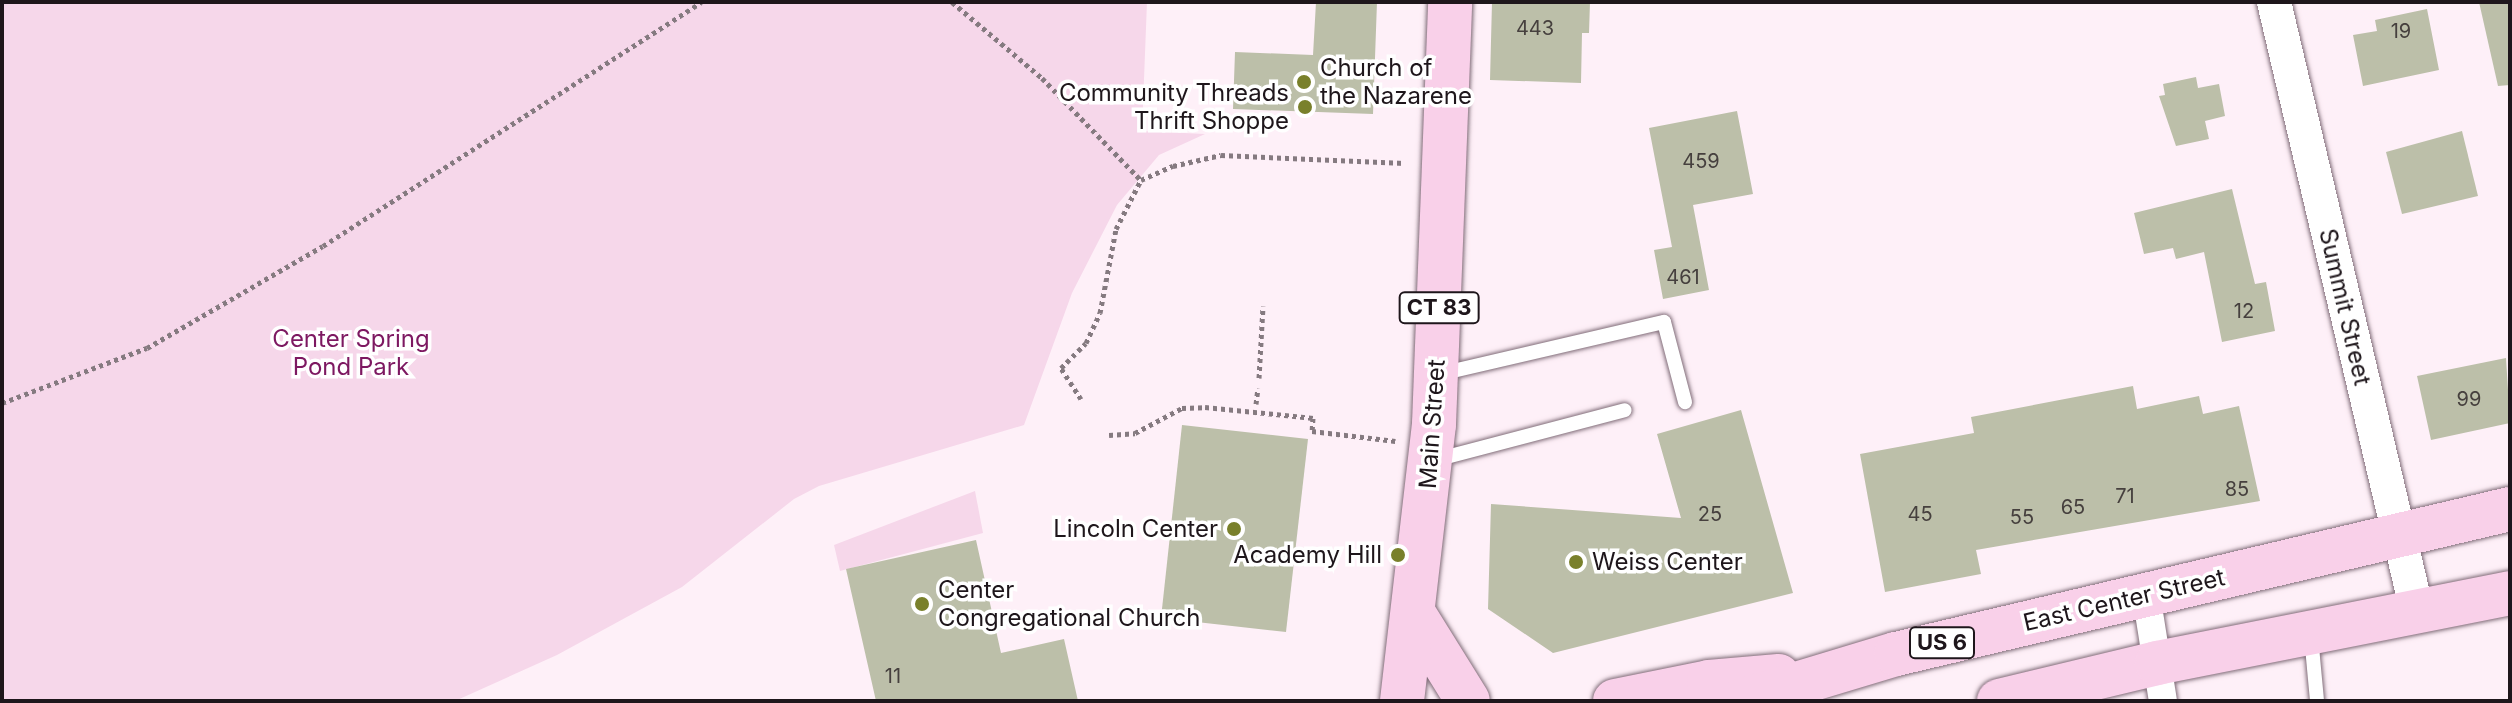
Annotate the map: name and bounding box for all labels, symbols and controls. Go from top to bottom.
house number: 443 [1516,16,1554,40]
house number: 19 [2391,19,2411,43]
place label: Church of the Nazarene [1320,54,1472,110]
marker: Church of the Nazarene [1295,73,1313,91]
place label: Community Threads Thrift Shoppe [1059,79,1289,135]
marker: Community Threads Thrift Shoppe [1296,98,1314,116]
house number: 459 [1682,149,1720,173]
street label: Summit Street [2313,226,2377,388]
house number: 461 [1666,265,1700,289]
road number: CT 83 [1397,290,1481,326]
house number: 12 [2234,299,2254,323]
park label: Center Spring Pond Park [272,325,430,381]
street label: Main Street [1413,358,1451,490]
house number: 99 [2457,387,2481,411]
house number: 85 [2225,477,2249,501]
house number: 71 [2115,484,2135,508]
house number: 65 [2061,495,2085,519]
house number: 25 [1698,502,1722,526]
house number: 45 [1907,502,1933,526]
house number: 55 [2010,505,2034,529]
place label: Lincoln Center [1053,515,1218,543]
marker: Lincoln Center [1225,520,1243,538]
place label: Academy Hill [1233,541,1382,569]
marker: Academy Hill [1389,546,1407,564]
place label: Weiss Center [1592,548,1743,576]
marker: Weiss Center [1567,553,1585,571]
street label: East Center Street [2020,563,2228,637]
place label: Center Congregational Church [938,576,1200,632]
marker: Center Congregational Church [913,595,931,613]
road number: US 6 [1908,625,1976,661]
house number: 11 [885,664,901,688]

